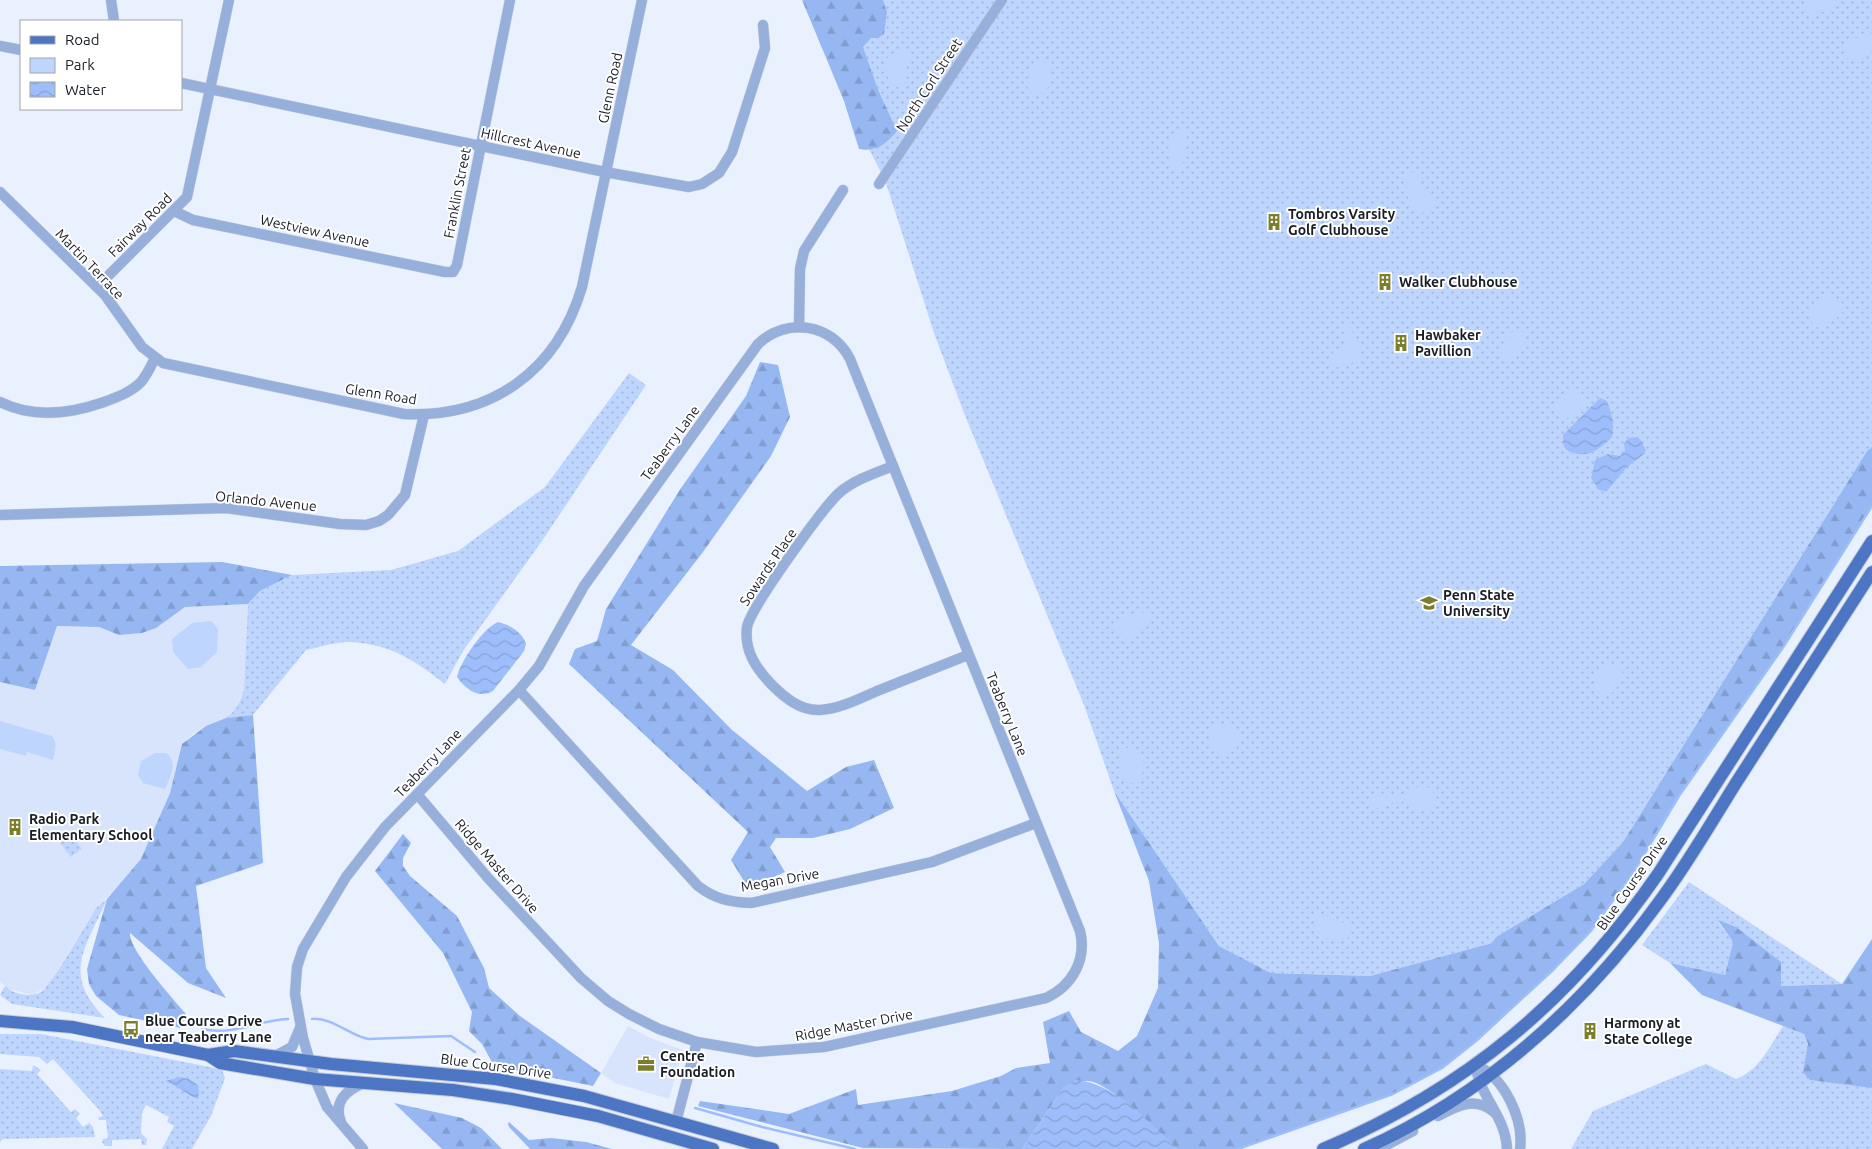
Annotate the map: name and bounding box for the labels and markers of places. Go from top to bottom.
place label: Tombros Varsity Golf Clubhouse [1288,206,1396,238]
building icon: Tombros Varsity Golf Clubhouse [1264,212,1284,232]
building icon: Walker Clubhouse [1375,272,1395,292]
place label: Walker Clubhouse [1399,274,1517,290]
place label: Hawbaker Pavillion [1415,327,1481,359]
building icon: Hawbaker Pavillion [1391,333,1411,353]
place label: Penn State University [1443,587,1515,619]
school or university icon: Penn State University [1419,593,1439,613]
place label: Radio Park Elementary School [29,811,152,843]
building icon: Radio Park Elementary School [5,817,25,837]
place label: Blue Course Drive near Teaberry Lane [145,1013,272,1045]
place label: Harmony at State College [1604,1015,1693,1047]
bus stop icon: Blue Course Drive near Teaberry Lane [121,1019,141,1039]
building icon: Harmony at State College [1580,1021,1600,1041]
place label: Centre Foundation [660,1048,735,1080]
office icon: Centre Foundation [636,1054,656,1074]

